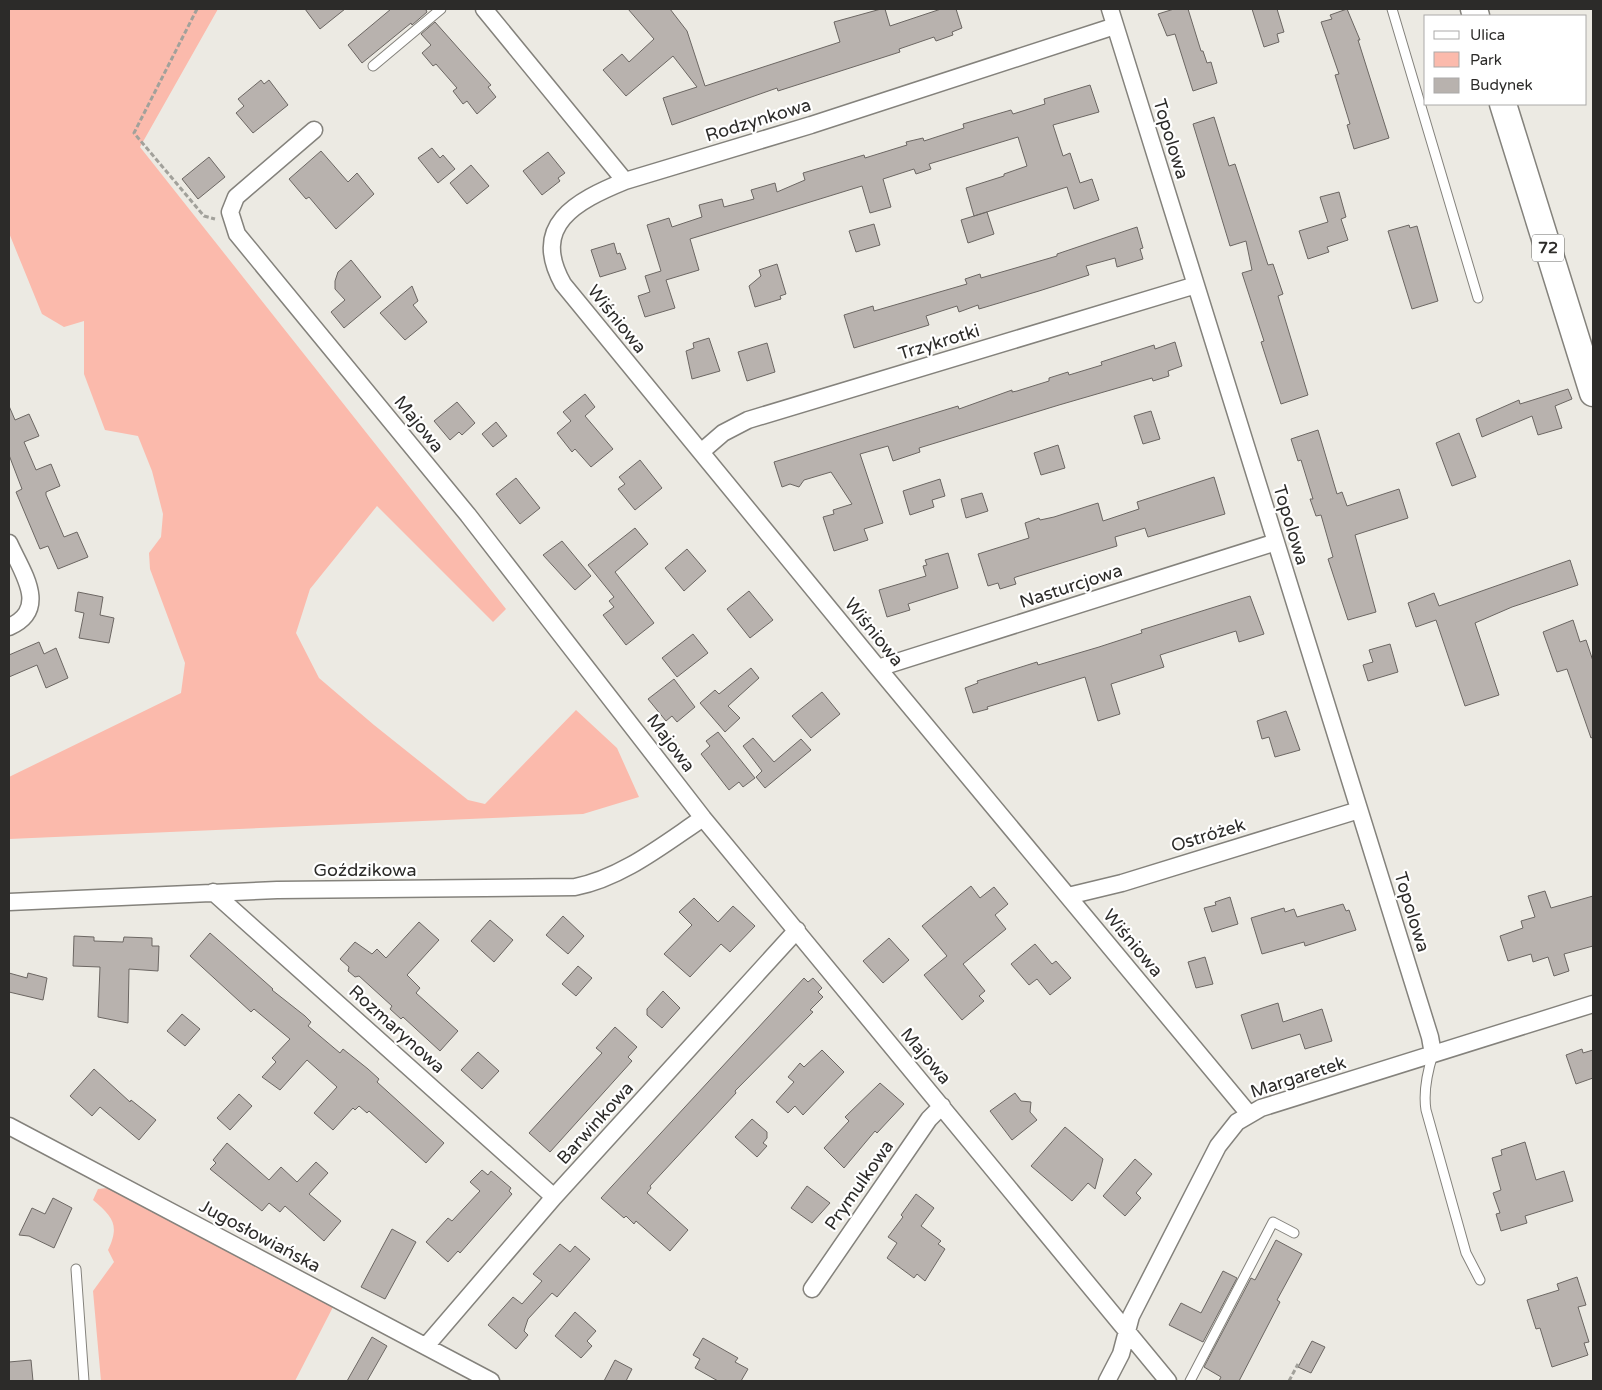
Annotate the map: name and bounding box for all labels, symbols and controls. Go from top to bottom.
legend [1424,15,1587,105]
text: Ulica [1470,26,1505,44]
text: Park [1470,51,1502,69]
text: Budynek [1470,76,1533,94]
street label: Rodzynkowa [702,93,814,147]
street label: Topolowa [1148,96,1194,182]
road number: 72 [1532,234,1564,262]
street label: Wiśniowa [583,280,651,358]
street label: Trzykrotki [896,319,982,365]
street label: Majowa [389,391,449,457]
street label: Topolowa [1268,482,1314,568]
street label: Nasturcjowa [1017,559,1125,613]
street label: Wiśniowa [840,593,908,671]
street label: Majowa [642,710,700,776]
street label: Ostróżek [1168,813,1248,857]
street label: Goździkowa [313,859,417,881]
street label: Topolowa [1389,869,1435,955]
street label: Wiśniowa [1098,905,1168,981]
street label: Rozmarynowa [344,980,450,1078]
street label: Majowa [896,1023,956,1089]
street label: Margaretek [1247,1051,1349,1103]
street label: Barwinkowa [552,1077,638,1169]
street label: Prymulkowa [820,1136,898,1234]
street label: Jugosłowiańska [196,1195,324,1277]

